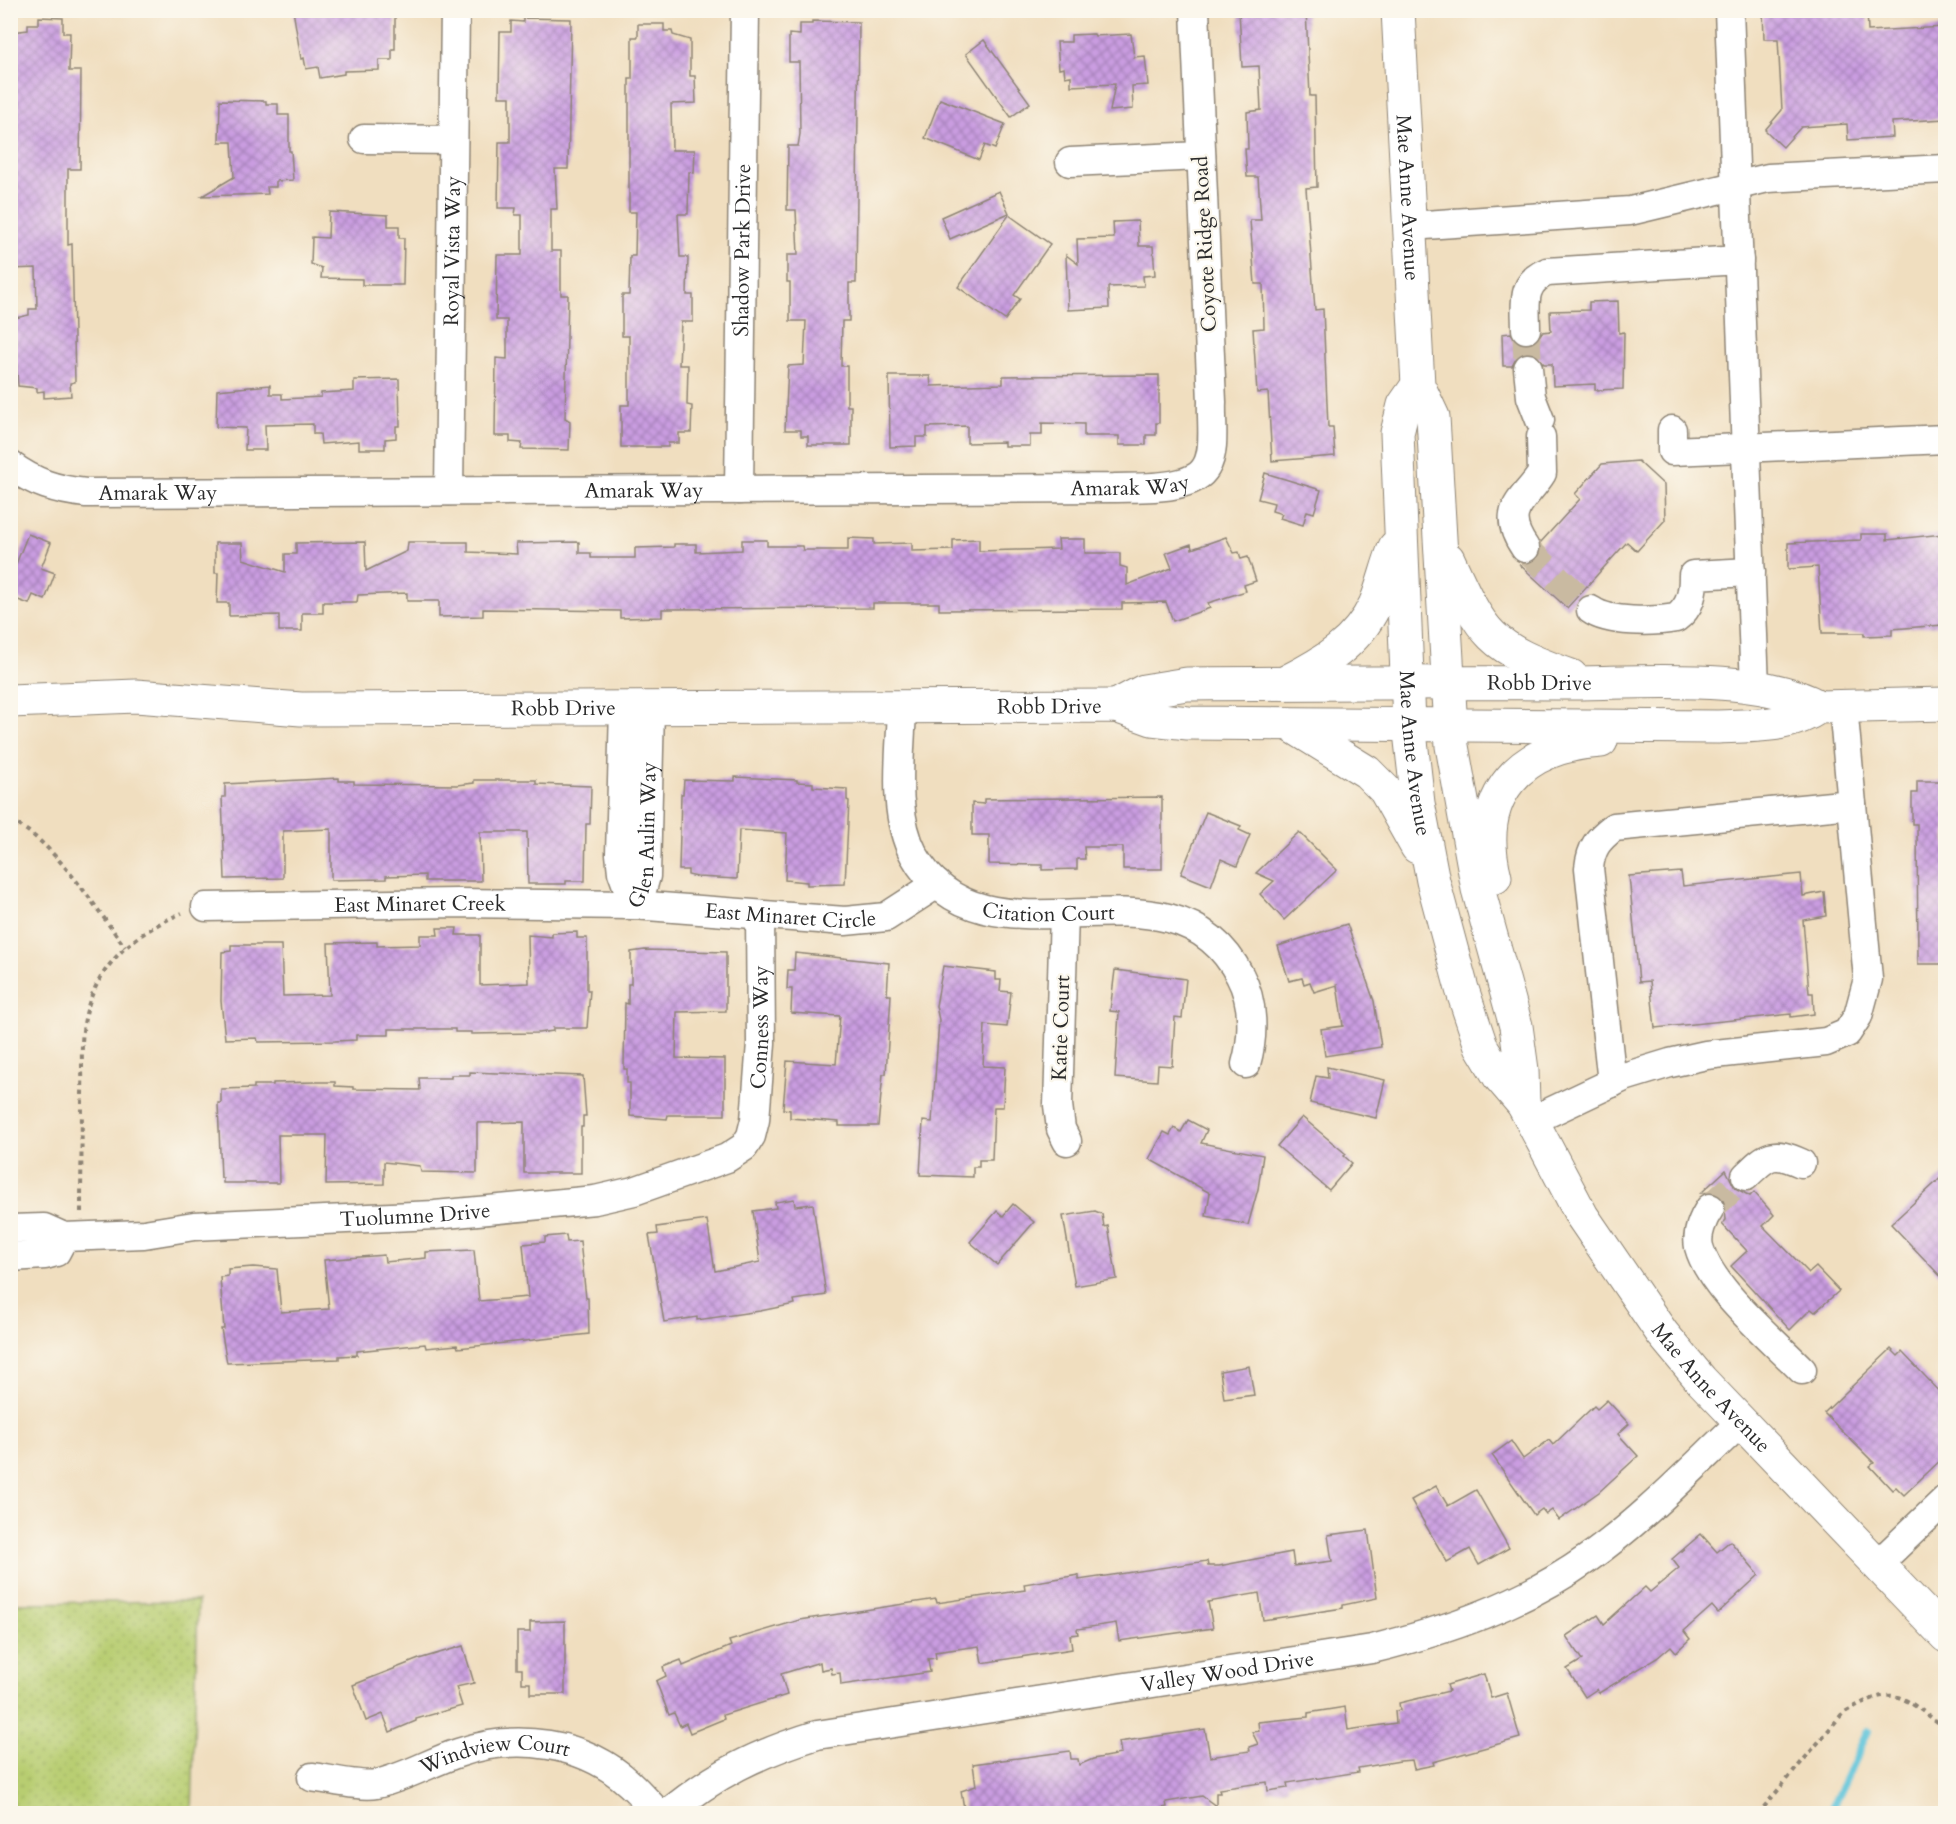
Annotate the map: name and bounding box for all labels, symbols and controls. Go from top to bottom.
street label: Mae Anne Avenue [1389,114,1427,281]
street label: Coyote Ridge Road [1186,155,1224,333]
street label: Shadow Park Drive [726,163,758,337]
street label: Royal Vista Way [437,176,467,326]
street label: Amarak Way [1070,467,1193,503]
street label: Amarak Way [584,475,703,505]
street label: Amarak Way [98,478,217,507]
street label: Robb Drive [1487,668,1592,698]
street label: Mae Anne Avenue [1392,670,1438,838]
street label: Robb Drive [997,692,1102,721]
street label: Robb Drive [511,693,616,723]
street label: Glen Aulin Way [620,761,663,913]
street label: East Minaret Creek [334,888,507,919]
street label: Citation Court [980,894,1115,929]
street label: East Minaret Circle [704,896,877,936]
street label: Conness Way [743,965,776,1090]
street label: Katie Court [1045,974,1077,1081]
street label: Tuolumne Drive [339,1195,492,1234]
street label: Mae Anne Avenue [1645,1316,1777,1459]
street label: Valley Wood Drive [1139,1644,1316,1699]
street label: Windview Court [414,1728,574,1782]

